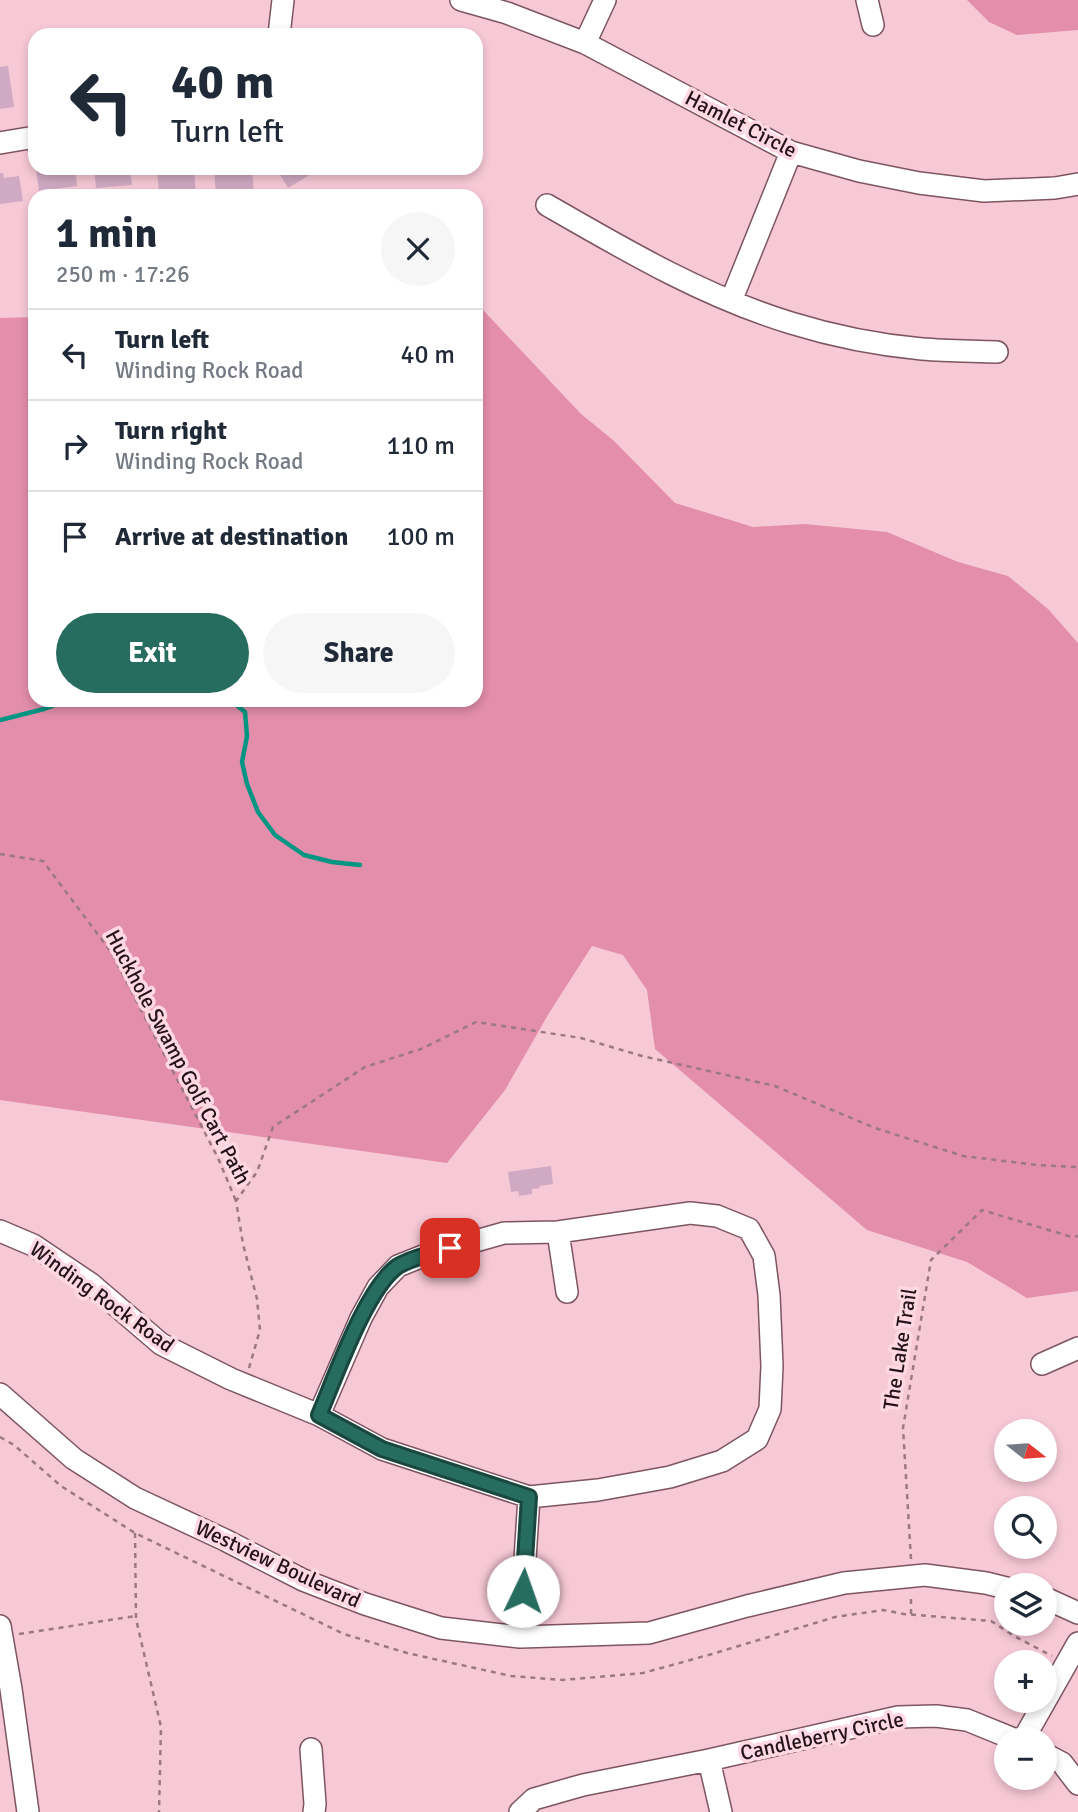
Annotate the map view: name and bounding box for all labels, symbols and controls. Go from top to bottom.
text: 40 m [171,52,274,112]
icon: left [56,56,147,147]
street label: Hamlet Circle [681,85,801,163]
text: Turn left [171,112,284,151]
text: 1 min [56,208,157,259]
button: close [381,212,455,286]
text: 250 m · 17:26 [56,260,190,289]
text: Turn left [115,324,209,356]
icon: left [56,336,94,374]
text: 40 m [400,339,455,371]
text: Winding Rock Road [115,356,304,385]
text: Turn right [115,415,227,447]
icon: right [56,427,94,465]
text: 110 m [386,430,455,462]
text: Winding Rock Road [115,447,304,476]
icon: arrive [56,518,94,556]
text: Arrive at destination [115,521,348,553]
text: 100 m [386,521,455,553]
button: Exit [56,613,249,693]
button: Share [263,613,455,693]
street label: Huckhole Swamp Golf Cart Path [100,925,256,1189]
pin [420,1218,480,1278]
icon: arrive [431,1229,469,1267]
street label: Winding Rock Road [25,1236,179,1358]
street label: The Lake Trail [878,1286,922,1412]
north arrow [994,1419,1057,1482]
map controls [994,1419,1057,1790]
button: search [994,1496,1057,1559]
street label: Westview Boulevard [191,1514,365,1614]
position arrow [486,1554,560,1628]
button: layers [994,1573,1057,1636]
button: + [994,1650,1057,1713]
street label: Candleberry Circle [738,1706,906,1766]
button: − [994,1727,1057,1790]

